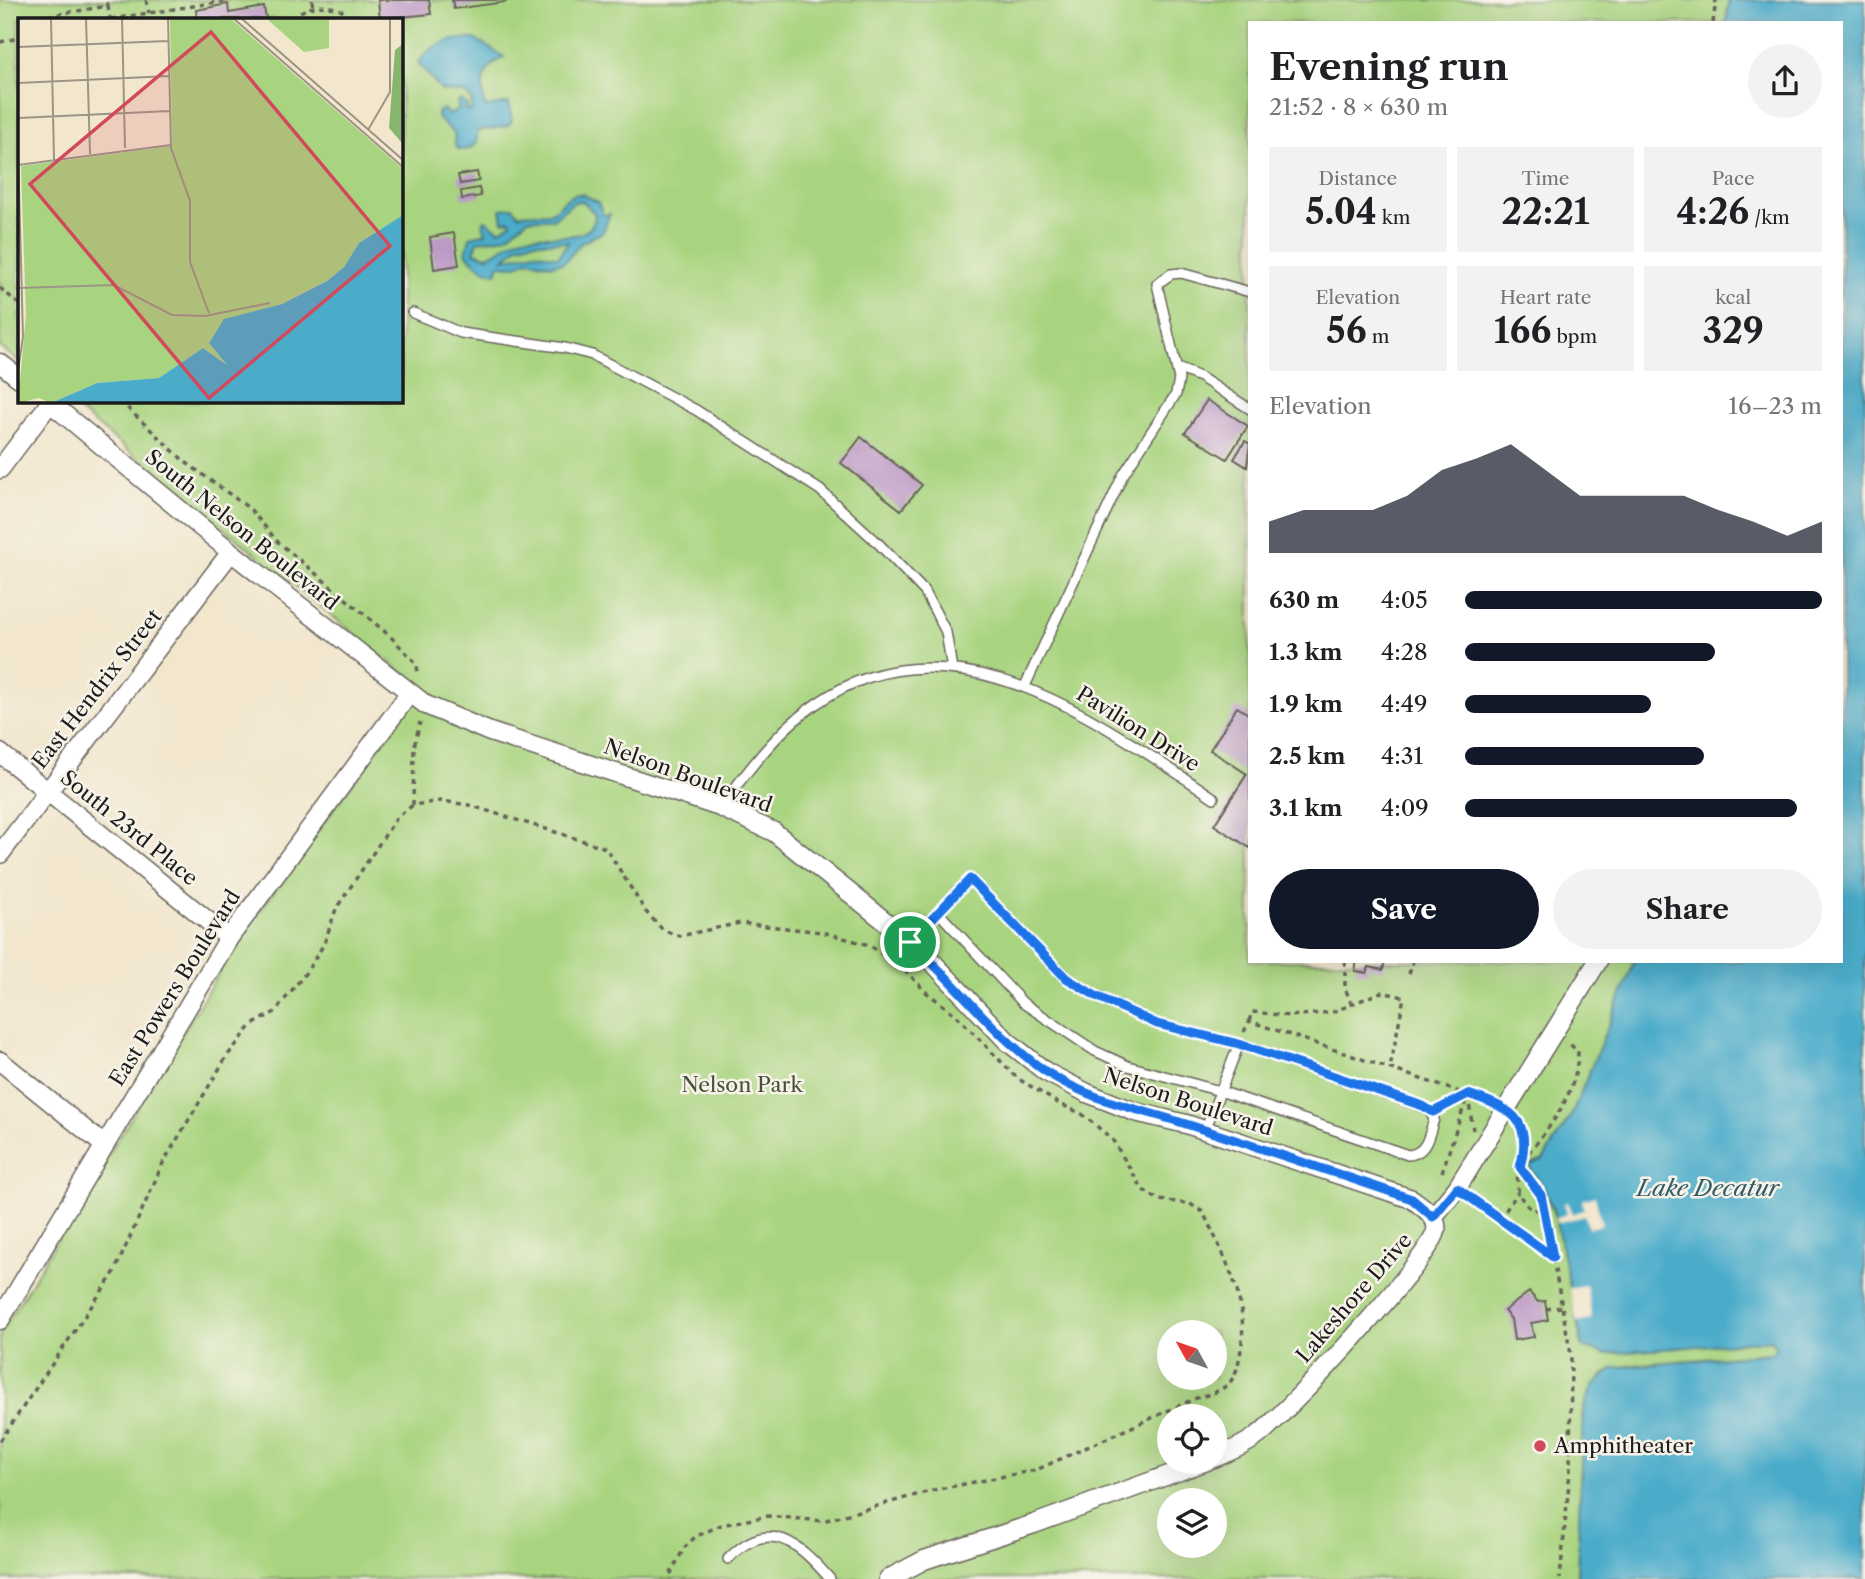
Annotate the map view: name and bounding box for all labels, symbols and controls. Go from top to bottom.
inset map [18,18,402,402]
text: Evening run [1269,43,1509,90]
button: share [1748,44,1822,118]
text: 21:52 · 8 × 630 m [1269,93,1448,121]
text: Distance [1319,167,1397,190]
text: Time [1521,167,1570,190]
text: Pace [1712,167,1755,190]
text: 5.04 [1305,190,1377,233]
text: 22:21 [1501,190,1590,233]
text: 4:26 [1677,190,1749,233]
text: km [1377,206,1411,229]
text: /km [1749,206,1790,229]
text: Elevation [1315,286,1400,309]
text: Heart rate [1500,286,1591,309]
text: kcal [1715,286,1751,309]
text: 56 [1326,309,1367,352]
text: 166 [1494,309,1551,352]
text: 329 [1703,309,1764,352]
text: m [1367,325,1389,348]
text: bpm [1551,325,1597,348]
text: Elevation [1269,392,1372,420]
text: 16–23 m [1728,392,1822,420]
street label: South Nelson Boulevard [141,444,344,615]
text: 630 m [1269,586,1339,614]
text: 4:05 [1381,586,1428,614]
street label: East Hendrix Street [27,604,167,773]
text: 1.3 km [1269,638,1343,666]
text: 4:28 [1381,638,1428,666]
street label: Pavilion Drive [1072,681,1205,776]
text: 1.9 km [1269,690,1343,718]
text: 4:49 [1381,690,1428,718]
street label: Nelson Boulevard [601,734,776,818]
text: 2.5 km [1269,742,1345,770]
text: 4:31 [1381,742,1423,770]
street label: South 23rd Place [56,765,203,891]
text: 3.1 km [1269,794,1343,822]
text: 4:09 [1381,794,1429,822]
button: Save [1269,869,1539,949]
button: Share [1553,869,1822,949]
street label: East Powers Boulevard [104,885,245,1090]
pin [880,912,940,972]
icon: arrive [891,923,929,961]
street label: Nelson Boulevard [1100,1062,1276,1141]
park label: Nelson Park [681,1072,803,1097]
water label: Lake Decatur [1635,1174,1780,1202]
street label: Lakeshore Drive [1291,1228,1417,1368]
north arrow [1157,1320,1227,1390]
map controls [1157,1320,1227,1558]
button: locate [1157,1404,1227,1474]
place label: Amphitheater [1553,1433,1693,1458]
marker: Amphitheater [1532,1438,1548,1454]
button: layers [1157,1488,1227,1558]

